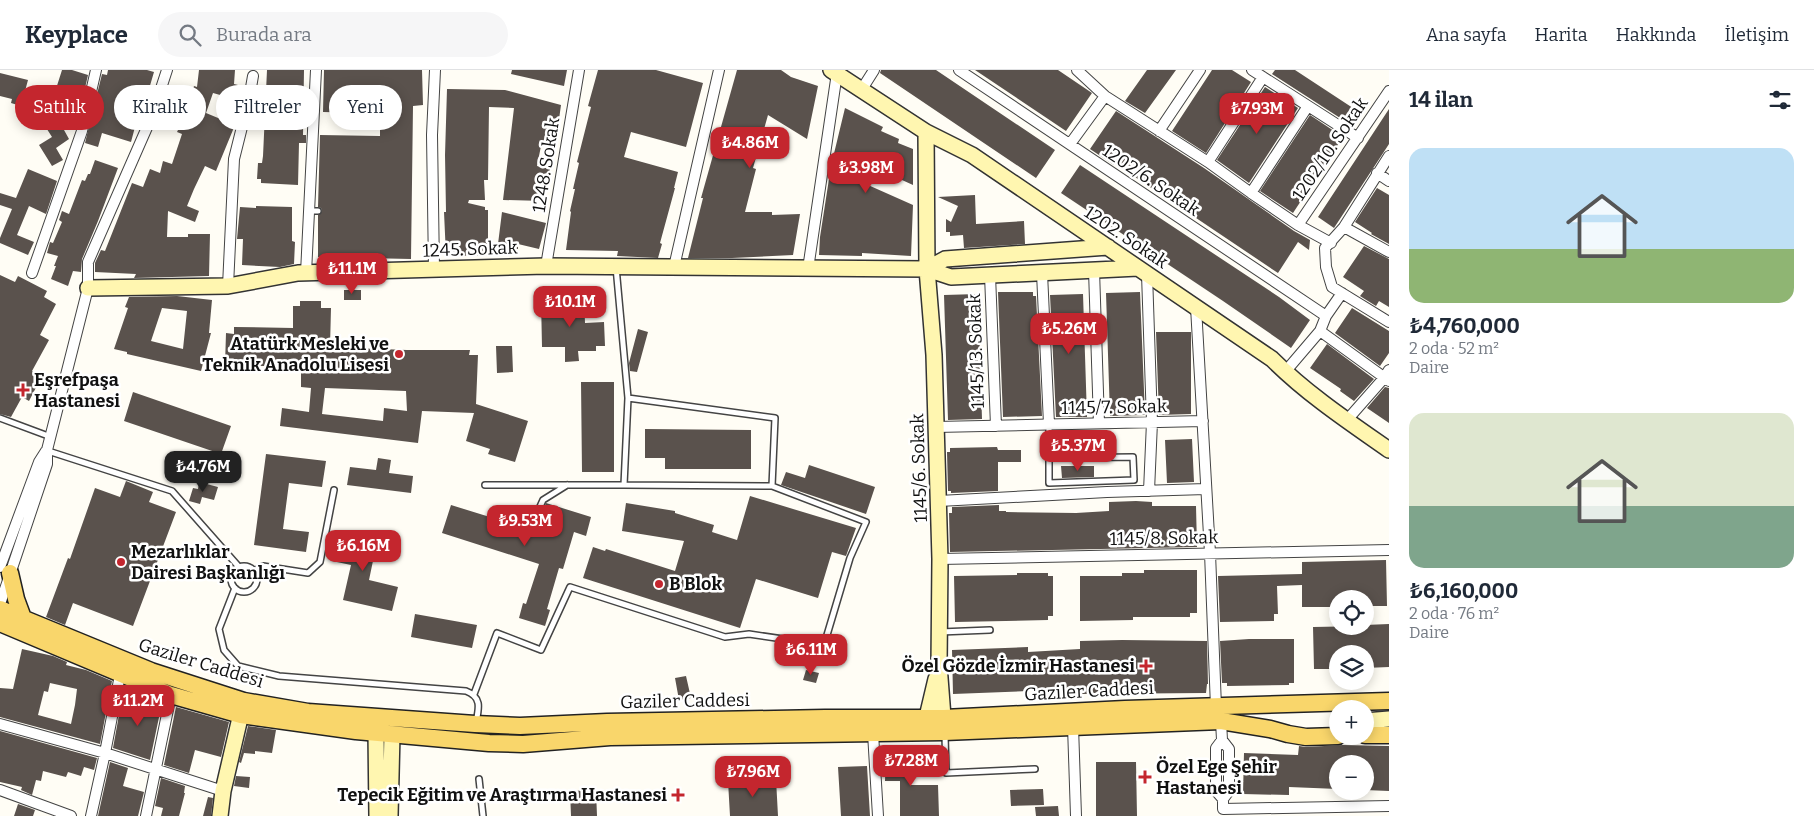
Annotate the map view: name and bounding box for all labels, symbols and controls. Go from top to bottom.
search box [158,12,508,57]
text: Keyplace [25,21,128,49]
icon: search [176,21,204,49]
text: Burada ara [216,23,312,46]
text: Ana sayfa [1426,24,1507,46]
text: Harita [1535,24,1588,46]
text: Hakkında [1616,24,1696,46]
text: İletişim [1724,24,1789,46]
chip: Satılık [15,85,104,130]
chip: Kiralık [114,85,206,130]
chip: Filtreler [216,85,319,130]
chip: Yeni [329,85,402,130]
icon: filters [1766,86,1794,114]
text: 14 ilan [1409,87,1473,113]
pin: ₺7.93M [1216,92,1298,135]
street label: 1202/10. Sokak [1287,92,1373,205]
text: ₺7.93M [1230,99,1284,118]
street label: 1248. Sokak [528,115,564,214]
pin: ₺4.86M [709,126,791,169]
text: ₺4.86M [721,133,779,152]
street label: 1202/6. Sokak [1098,139,1205,221]
pin: ₺3.98M [825,152,907,194]
text: ₺3.98M [838,158,894,177]
icon: home [1557,181,1647,271]
street label: 1202. Sokak [1080,201,1173,274]
street label: 1245. Sokak [422,236,519,262]
pin: ₺11.1M [311,252,393,295]
text: ₺11.1M [328,259,376,278]
pin: ₺10.1M [529,286,611,328]
text: ₺10.1M [544,292,596,311]
street label: 1145/13. Sokak [963,292,989,409]
pin: ₺5.26M [1028,312,1110,355]
text: ₺4,760,000 [1409,313,1520,339]
text: ₺5.26M [1041,319,1097,338]
place label: Atatürk Mesleki ve Teknik Anadolu Lisesi [202,333,389,376]
text: 2 oda · 52 m² [1409,339,1499,358]
marker: Atatürk Mesleki ve Teknik Anadolu Lisesi [393,348,405,360]
text: Daire [1409,358,1449,377]
place label: Eşrefpaşa Hastanesi [34,369,120,412]
marker: Eşrefpaşa Hastanesi [16,383,30,397]
street label: 1145/7. Sokak [1061,395,1168,419]
street label: 1145/6. Sokak [906,412,932,523]
pin: ₺5.37M [1037,430,1119,472]
text: ₺5.37M [1051,436,1105,455]
icon: home [1557,446,1647,536]
pin: ₺4.76M [162,450,244,493]
text: ₺4.76M [175,457,231,476]
pin: ₺9.53M [484,504,566,547]
text: ₺9.53M [498,511,552,530]
street label: 1145/8. Sokak [1110,526,1219,550]
pin: ₺6.16M [322,530,404,572]
text: ₺6.16M [336,536,390,555]
place label: Mezarlıklar Dairesi Başkanlığı [131,541,285,584]
marker: Mezarlıklar Dairesi Başkanlığı [115,556,127,568]
place label: B Blok [669,573,722,595]
marker: B Blok [653,578,665,590]
text: ₺6,160,000 [1409,578,1518,604]
map controls [1329,590,1374,800]
button: locate [1329,590,1374,635]
text: 2 oda · 76 m² [1409,604,1499,623]
text: Daire [1409,623,1449,642]
street label: Gaziler Caddesi [136,634,266,692]
pin: ₺6.11M [770,634,852,676]
text: ₺6.11M [785,640,837,659]
button: layers [1329,645,1374,690]
place label: Özel Gözde İzmir Hastanesi [901,655,1135,677]
marker: Özel Gözde İzmir Hastanesi [1139,659,1153,673]
street label: Gaziler Caddesi [1024,677,1154,705]
pin: ₺11.2M [97,684,179,727]
street label: Gaziler Caddesi [620,689,750,713]
text: ₺11.2M [112,691,164,710]
button: + [1329,700,1374,745]
pin: ₺7.28M [870,744,952,787]
text: ₺7.28M [884,751,938,770]
button: − [1329,755,1374,800]
pin: ₺7.96M [712,756,794,798]
place label: Özel Ege Şehir Hastanesi [1156,756,1277,799]
text: ₺7.96M [726,762,780,781]
marker: Özel Ege Şehir Hastanesi [1138,770,1152,784]
place label: Tepecik Eğitim ve Araştırma Hastanesi [337,784,667,806]
marker: Tepecik Eğitim ve Araştırma Hastanesi [671,788,685,802]

